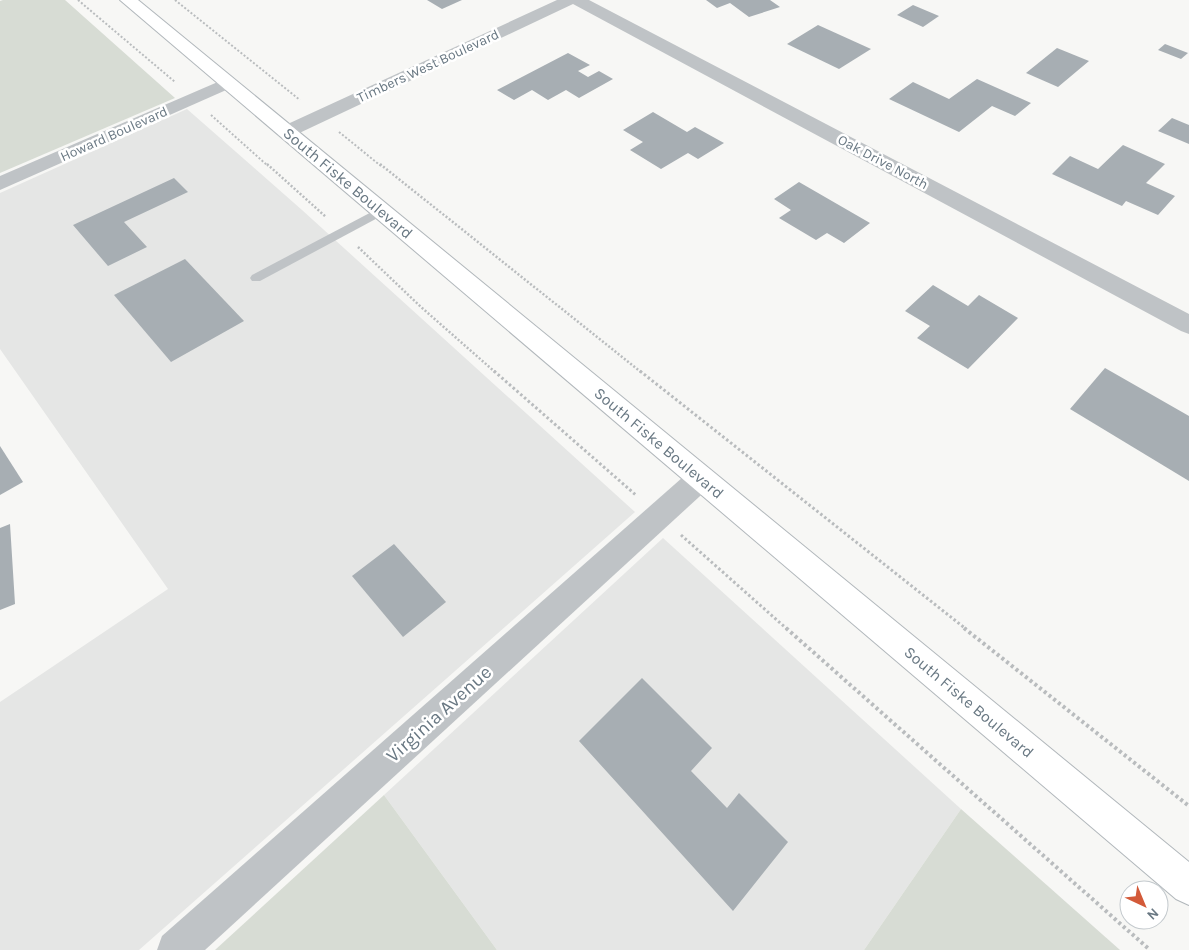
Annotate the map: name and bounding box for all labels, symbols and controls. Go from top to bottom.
street label: Timbers West Boulevard [354,26,502,106]
street label: Howard Boulevard [58,103,170,165]
street label: South Fiske Boulevard [279,123,417,243]
street label: Oak Drive North [835,131,931,193]
street label: South Fiske Boulevard [590,383,728,503]
street label: South Fiske Boulevard [900,642,1038,762]
street label: Virginia Avenue [382,661,496,767]
north arrow [1119,880,1169,930]
text: N [1143,904,1162,924]

